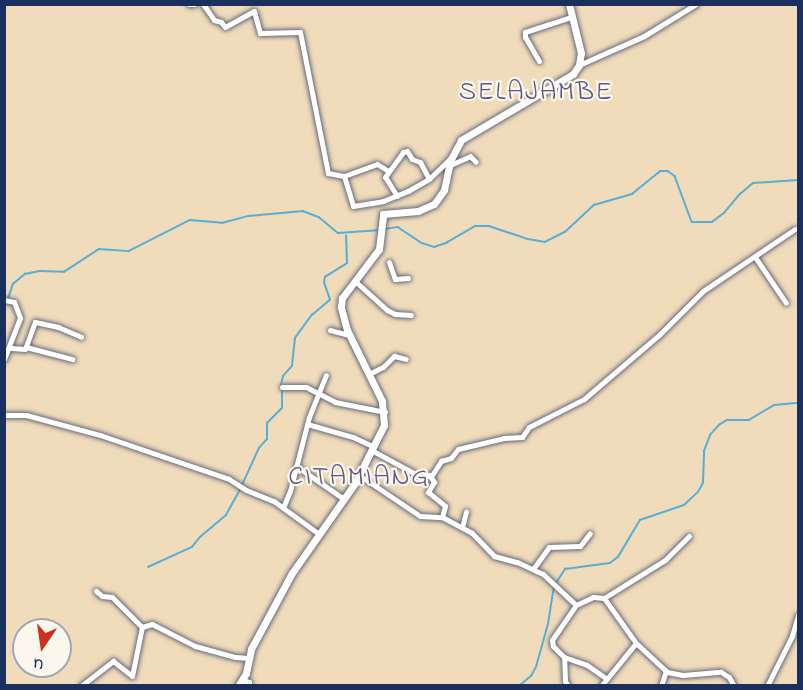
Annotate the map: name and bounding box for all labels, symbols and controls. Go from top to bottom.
district label: SELAJAMBE [459,77,613,109]
district label: CITAMIANG [288,462,430,494]
north arrow [12,618,72,678]
text: U [31,651,46,676]

